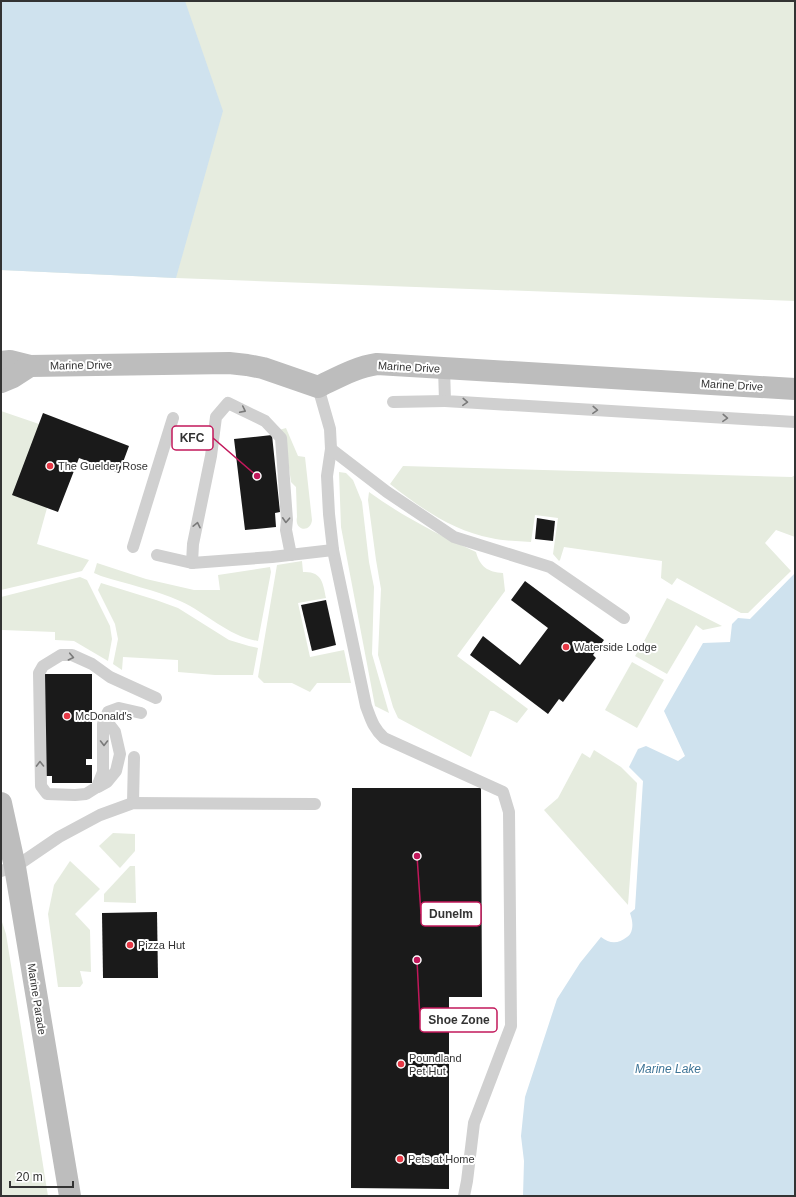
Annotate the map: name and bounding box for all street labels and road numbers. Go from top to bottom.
street label: Marine Drive [50,358,112,372]
street label: Marine Drive [378,359,440,375]
street label: Marine Drive [701,377,763,393]
street label: Marine Parade [25,962,49,1036]

